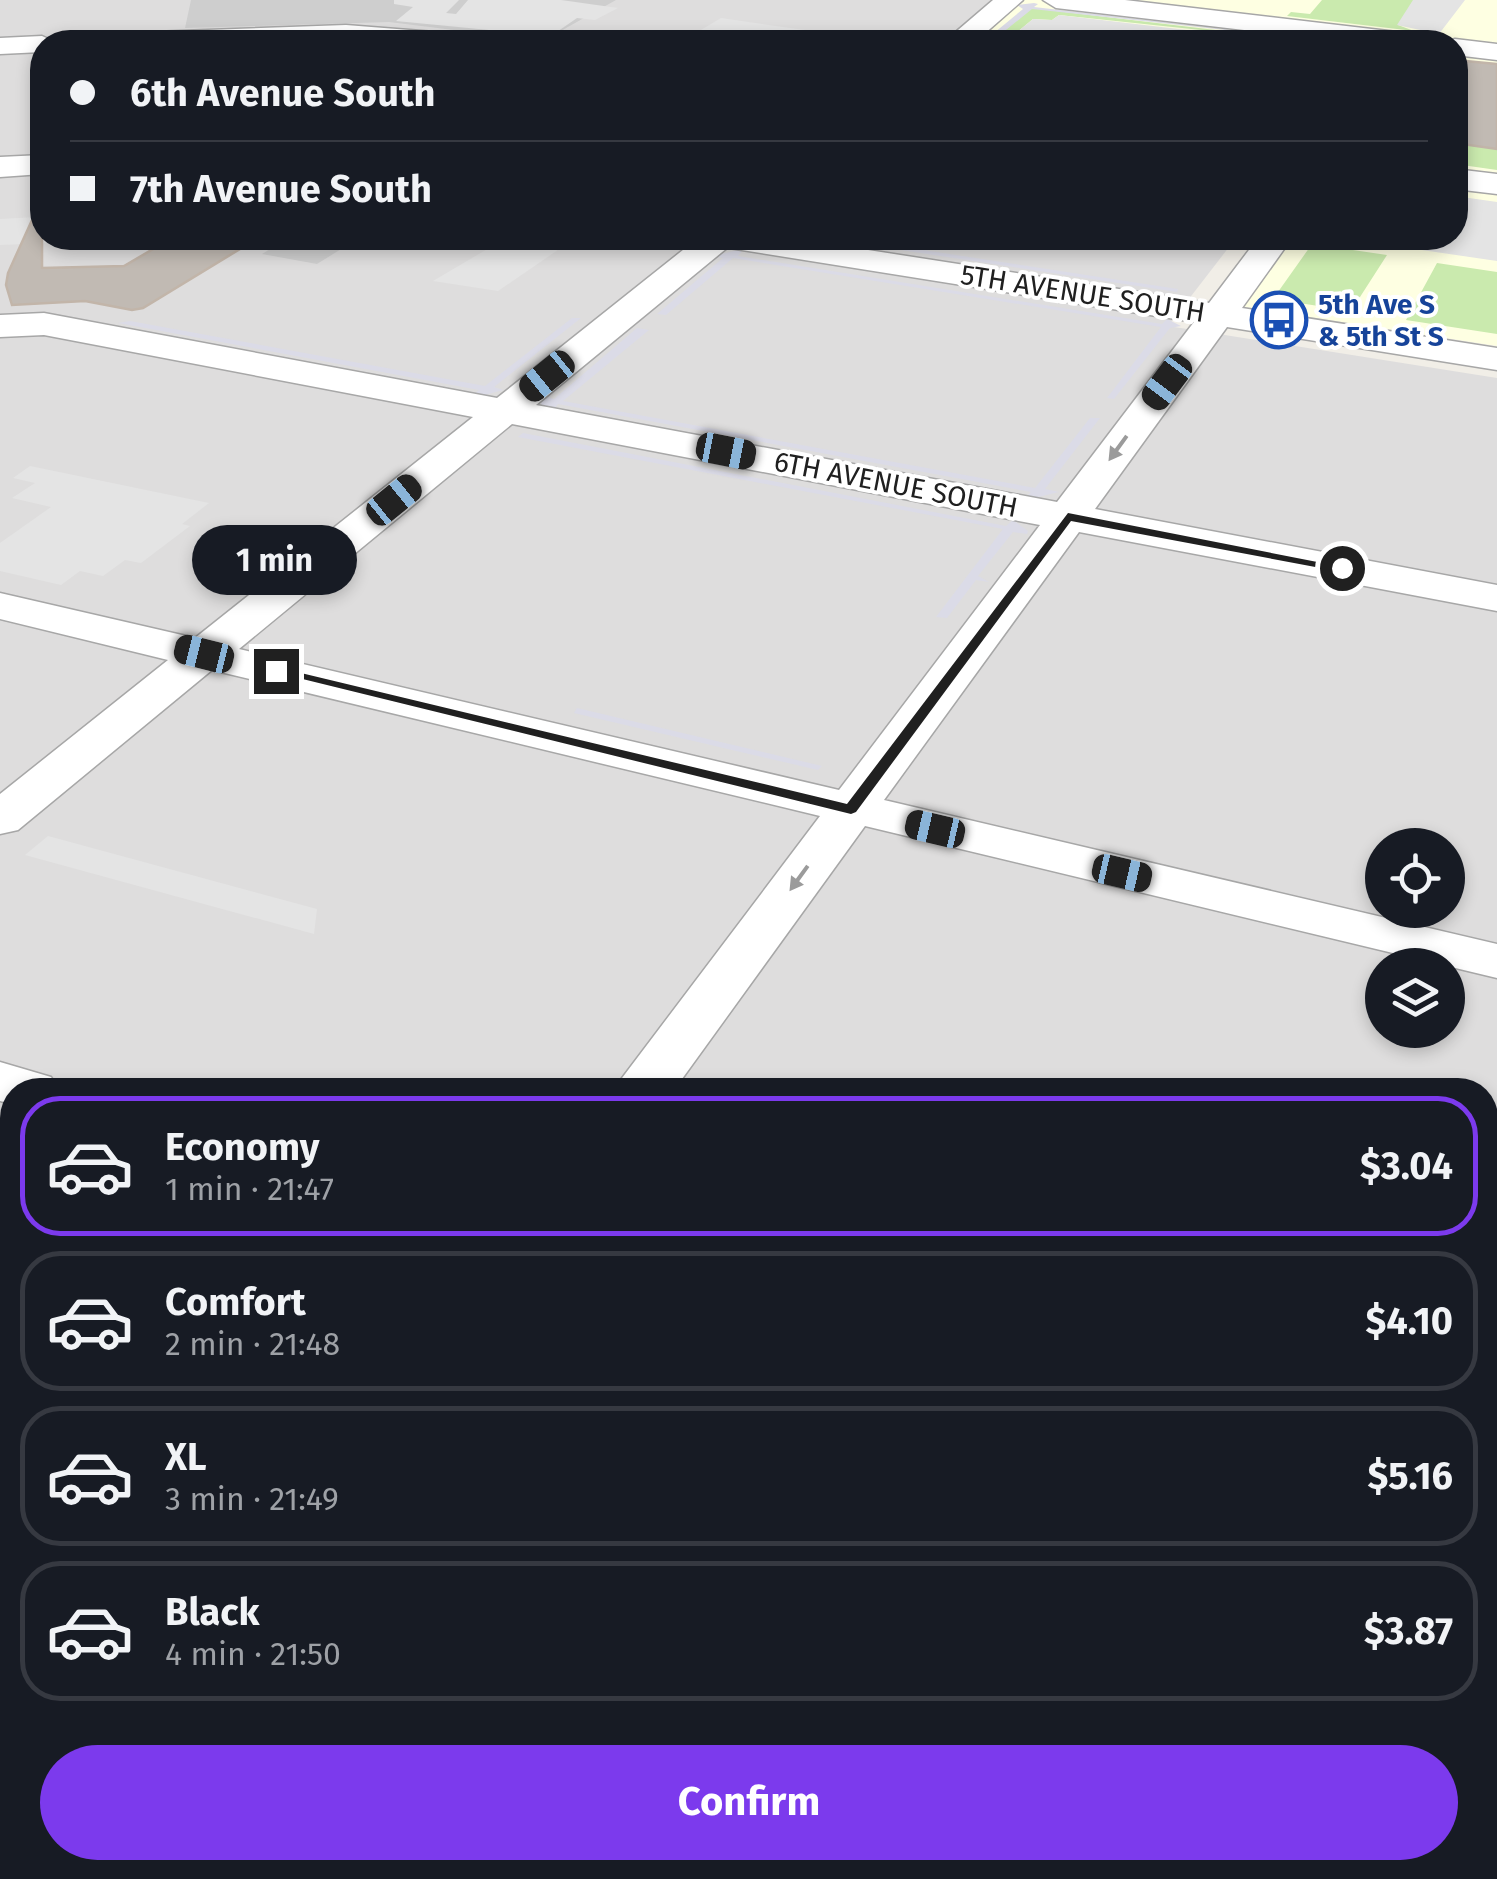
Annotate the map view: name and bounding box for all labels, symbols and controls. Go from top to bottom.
text: 6th Avenue South [130,70,436,116]
text: 7th Avenue South [130,166,432,212]
street label: 5TH AVENUE SOUTH [958,258,1207,329]
place label: 5th Ave S & 5th St S [1318,288,1444,353]
bus stop icon: 5th Ave S & 5th St S [1249,290,1309,350]
car [514,345,580,407]
car [1137,349,1197,415]
car [694,431,758,471]
one-way arrow [1109,435,1129,462]
street label: 6TH AVENUE SOUTH [771,445,1020,524]
car [361,469,427,531]
callout: 1 min [194,526,358,596]
text: 1 min [236,541,313,579]
route start [1320,546,1365,591]
car [171,632,237,676]
route end [254,649,299,694]
car [902,808,968,850]
map controls [1365,828,1465,1048]
button: locate [1365,828,1465,928]
car [1089,852,1155,894]
one-way arrow [790,865,810,891]
button: layers [1365,948,1465,1048]
icon: car [45,1121,135,1211]
text: Economy [165,1124,320,1170]
text: $3.04 [1360,1143,1453,1189]
text: 1 min · 21:47 [165,1170,334,1208]
icon: car [45,1276,135,1366]
text: Comfort [165,1279,306,1325]
text: $4.10 [1365,1298,1453,1344]
text: 2 min · 21:48 [165,1325,340,1363]
icon: car [45,1431,135,1521]
text: XL [165,1434,207,1480]
text: $5.16 [1367,1453,1453,1499]
text: 3 min · 21:49 [165,1480,339,1518]
icon: car [45,1586,135,1676]
text: Black [165,1589,260,1635]
text: $3.87 [1364,1608,1453,1654]
text: 4 min · 21:50 [165,1635,341,1673]
button: Confirm [40,1745,1458,1860]

